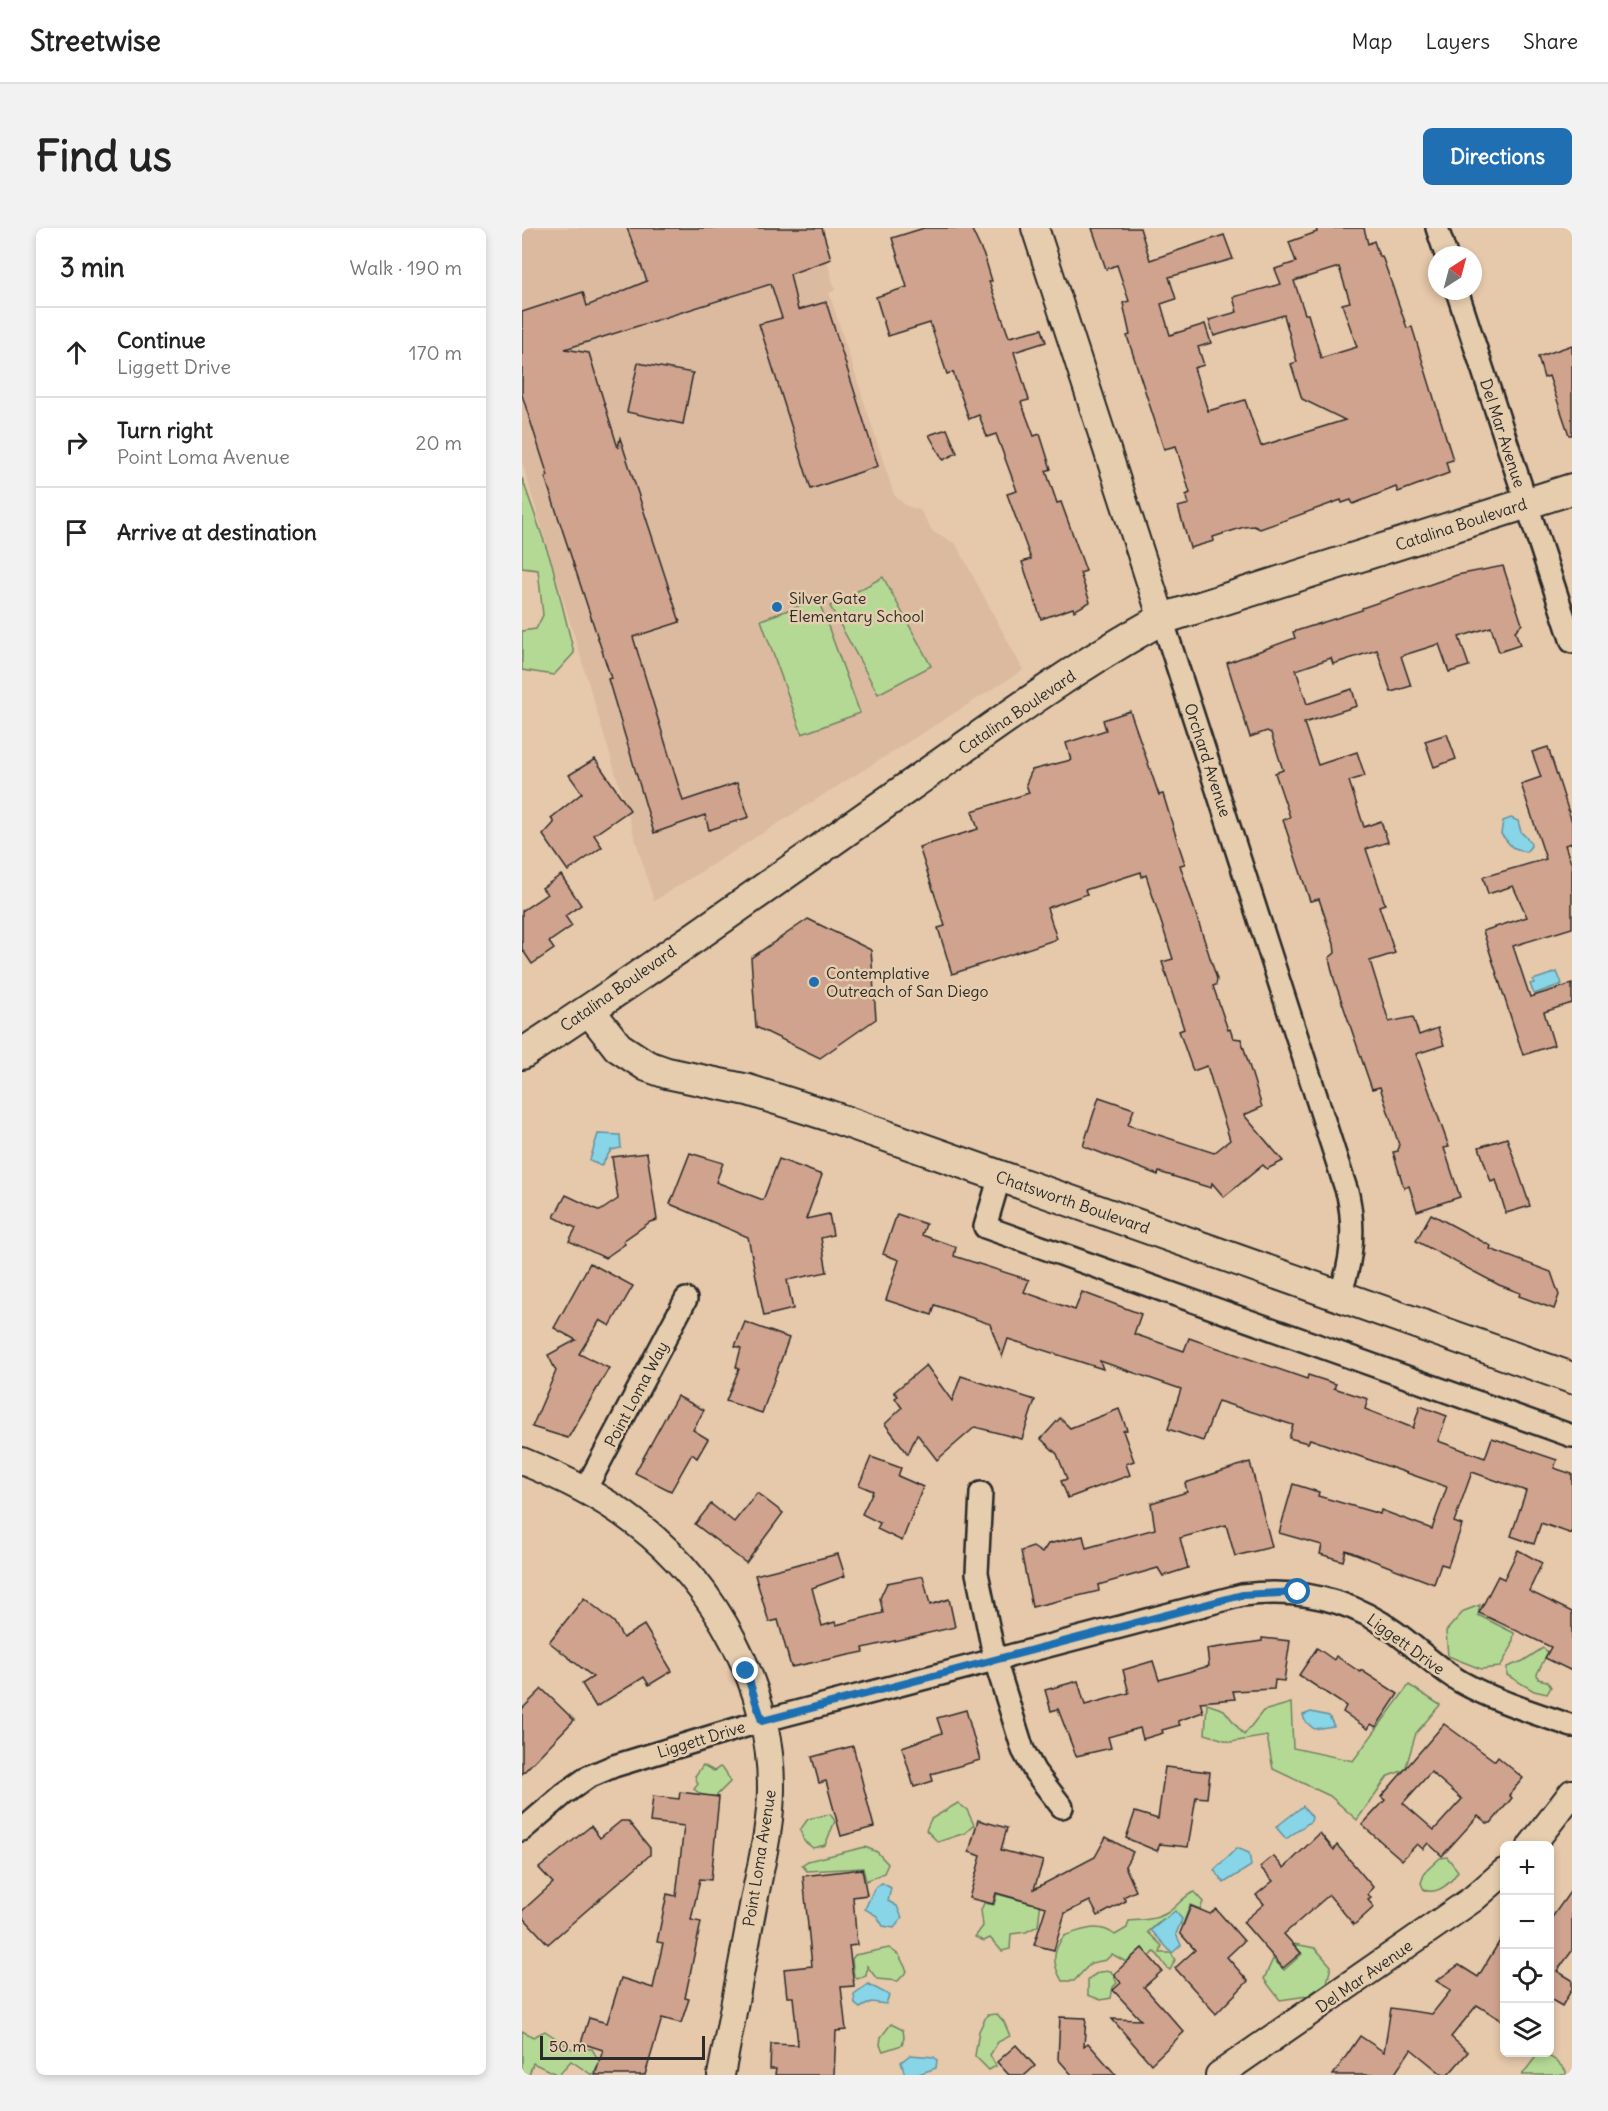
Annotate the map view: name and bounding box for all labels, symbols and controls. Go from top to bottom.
text: Streetwise [30,23,161,59]
text: Map [1352,28,1392,55]
text: Layers [1425,28,1490,55]
text: Share [1523,28,1578,55]
button: Directions [1423,128,1572,185]
text: Find us [36,130,172,182]
north arrow [1428,246,1482,300]
text: 3 min [60,251,125,284]
text: Walk · 190 m [350,255,462,280]
text: Continue [117,326,206,354]
icon: ahead [60,336,93,369]
text: 170 m [409,340,462,365]
text: Liggett Drive [117,354,231,379]
street label: Del Mar Avenue [1476,376,1530,490]
text: Turn right [117,416,213,444]
icon: right [60,426,93,459]
text: 20 m [416,430,462,455]
text: Point Loma Avenue [117,444,290,469]
street label: Catalina Boulevard [1393,493,1529,555]
icon: arrive [60,516,93,549]
text: Arrive at destination [117,518,317,546]
place label: Silver Gate Elementary School [789,588,924,626]
marker: Silver Gate Elementary School [770,600,784,614]
street label: Catalina Boulevard [955,665,1079,759]
street label: Orchard Avenue [1180,701,1236,819]
street label: Catalina Boulevard [556,941,680,1035]
place label: Contemplative Outreach of San Diego [826,963,989,1001]
marker: Contemplative Outreach of San Diego [807,975,821,989]
street label: Chatsworth Boulevard [993,1166,1153,1238]
street label: Point Loma Way [600,1338,672,1450]
route start [1284,1578,1310,1604]
street label: Liggett Drive [1363,1609,1449,1679]
route end [732,1657,758,1683]
street label: Liggett Drive [654,1716,748,1762]
street label: Point Loma Avenue [738,1788,780,1928]
map controls [1500,1841,1554,2057]
button: + [1500,1841,1554,1895]
button: − [1500,1895,1554,1949]
street label: Del Mar Avenue [1312,1935,1416,2017]
button: locate [1500,1949,1554,2003]
button: layers [1500,2003,1554,2057]
scale bar [540,2033,705,2060]
text: 50 m [549,2036,587,2056]

